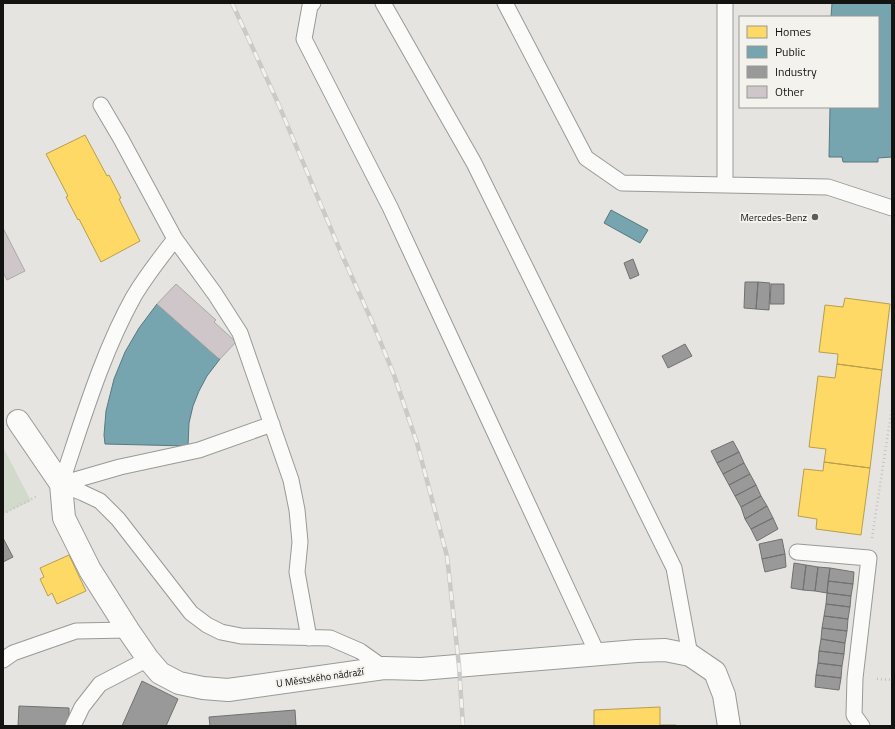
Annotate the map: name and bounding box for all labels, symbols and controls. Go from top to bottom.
legend [739,16,879,108]
text: Homes [775,22,811,41]
text: Public [775,42,805,61]
text: Industry [775,62,817,81]
text: Other [775,82,804,101]
place label: Mercedes-Benz [740,210,807,225]
marker: Mercedes-Benz [810,212,820,222]
street label: U Městského nádraží [275,664,366,691]

